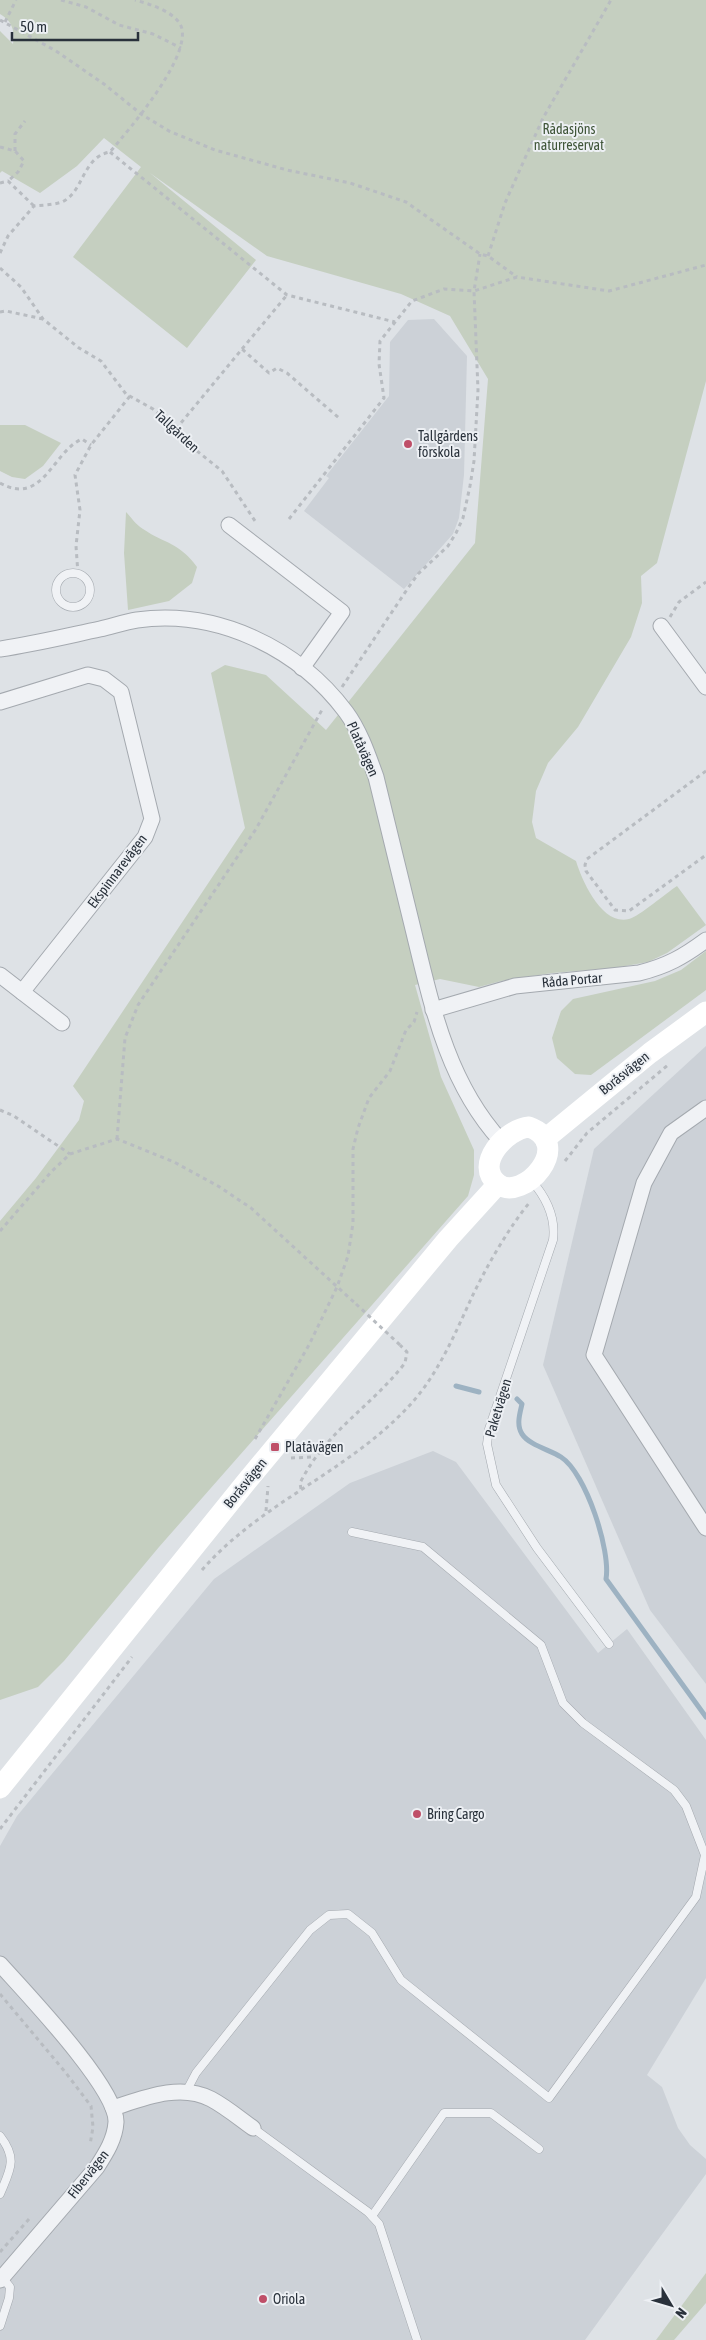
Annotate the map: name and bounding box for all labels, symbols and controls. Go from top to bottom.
scale bar [12,10,139,42]
text: 50 m [20,18,47,35]
park label: Rådasjöns naturreservat [534,121,604,153]
street label: Tallgården [151,406,203,456]
place label: Tallgårdens förskola [418,428,478,460]
marker: Tallgårdens förskola [402,438,414,450]
street label: Platåvägen [344,719,382,779]
street label: Ekspinnarevägen [84,831,150,911]
street label: Råda Portar [541,969,604,991]
street label: Boråsvägen [596,1048,652,1098]
street label: Paketvägen [482,1377,514,1439]
place label: Platåvägen [285,1439,344,1455]
marker: Platåvägen [269,1441,281,1453]
street label: Boråsvägen [220,1455,270,1511]
place label: Bring Cargo [427,1806,485,1822]
marker: Bring Cargo [411,1808,423,1820]
street label: Fibervägen [64,2147,112,2201]
north arrow [646,2280,696,2330]
place label: Oriola [273,2291,305,2307]
marker: Oriola [257,2293,269,2305]
text: N [672,2305,690,2321]

